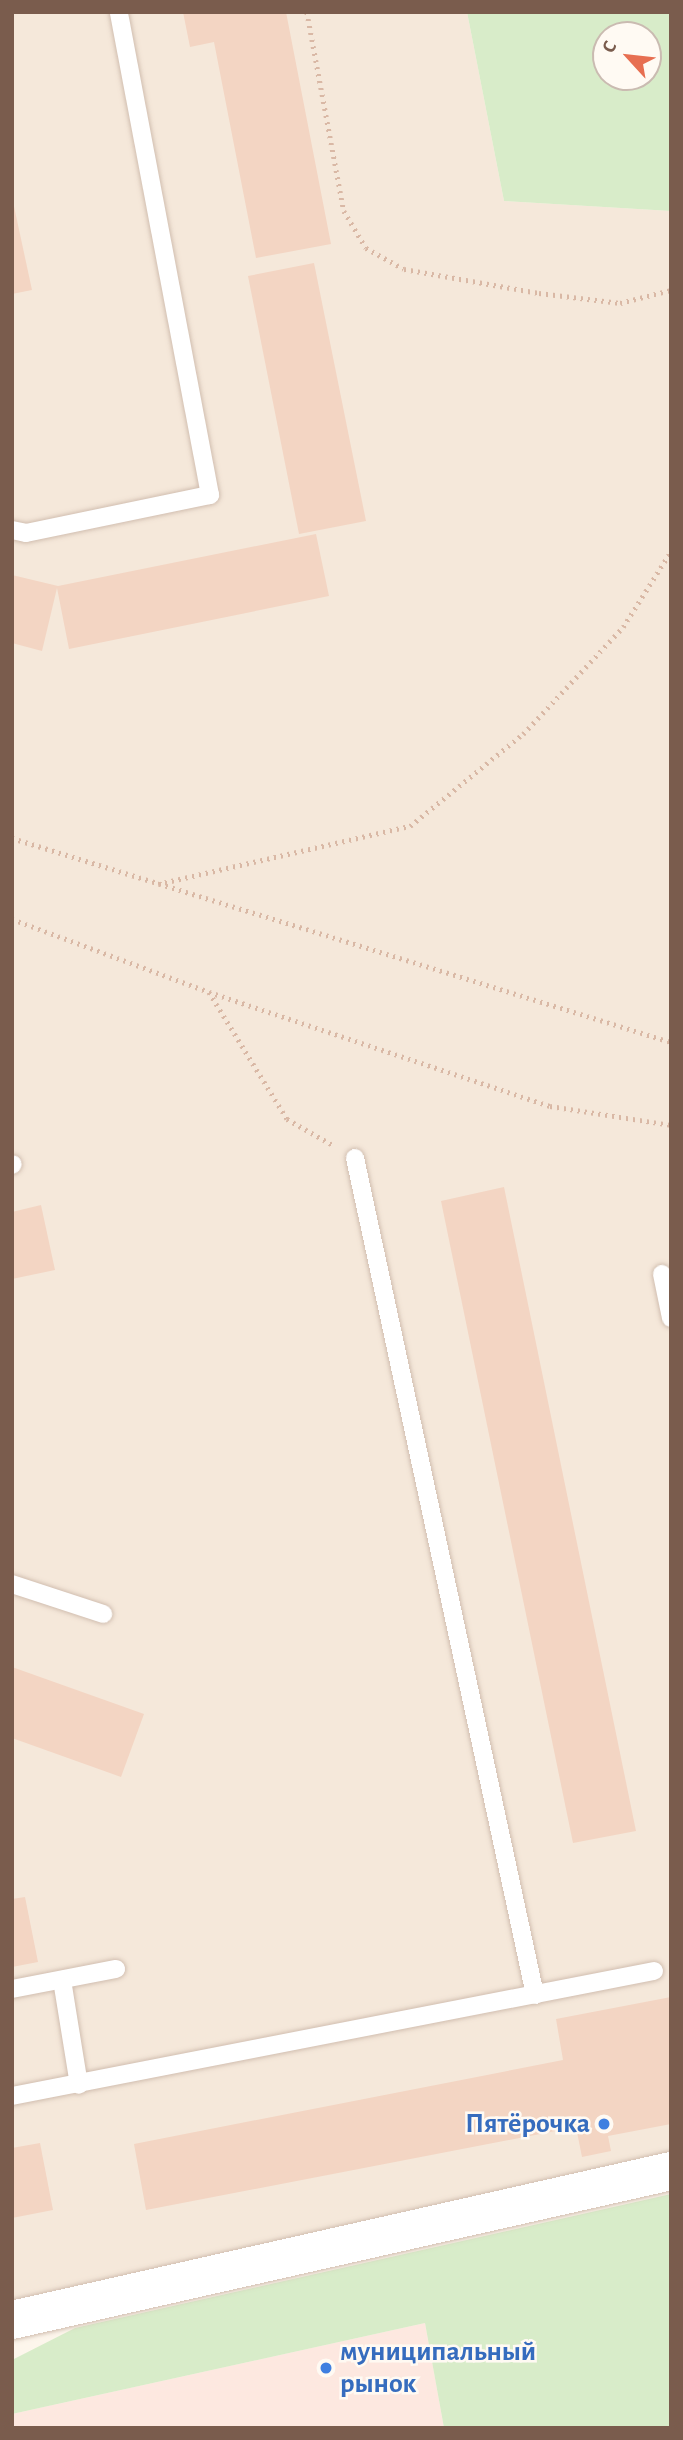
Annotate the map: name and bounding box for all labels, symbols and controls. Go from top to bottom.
north arrow [592,21,662,91]
text: С [599,38,620,56]
place label: Пятёрочка [465,2107,590,2141]
marker: Пятёрочка [596,2116,612,2132]
place label: муниципальный рынок [340,2335,536,2401]
marker: муниципальный рынок [318,2360,334,2376]

